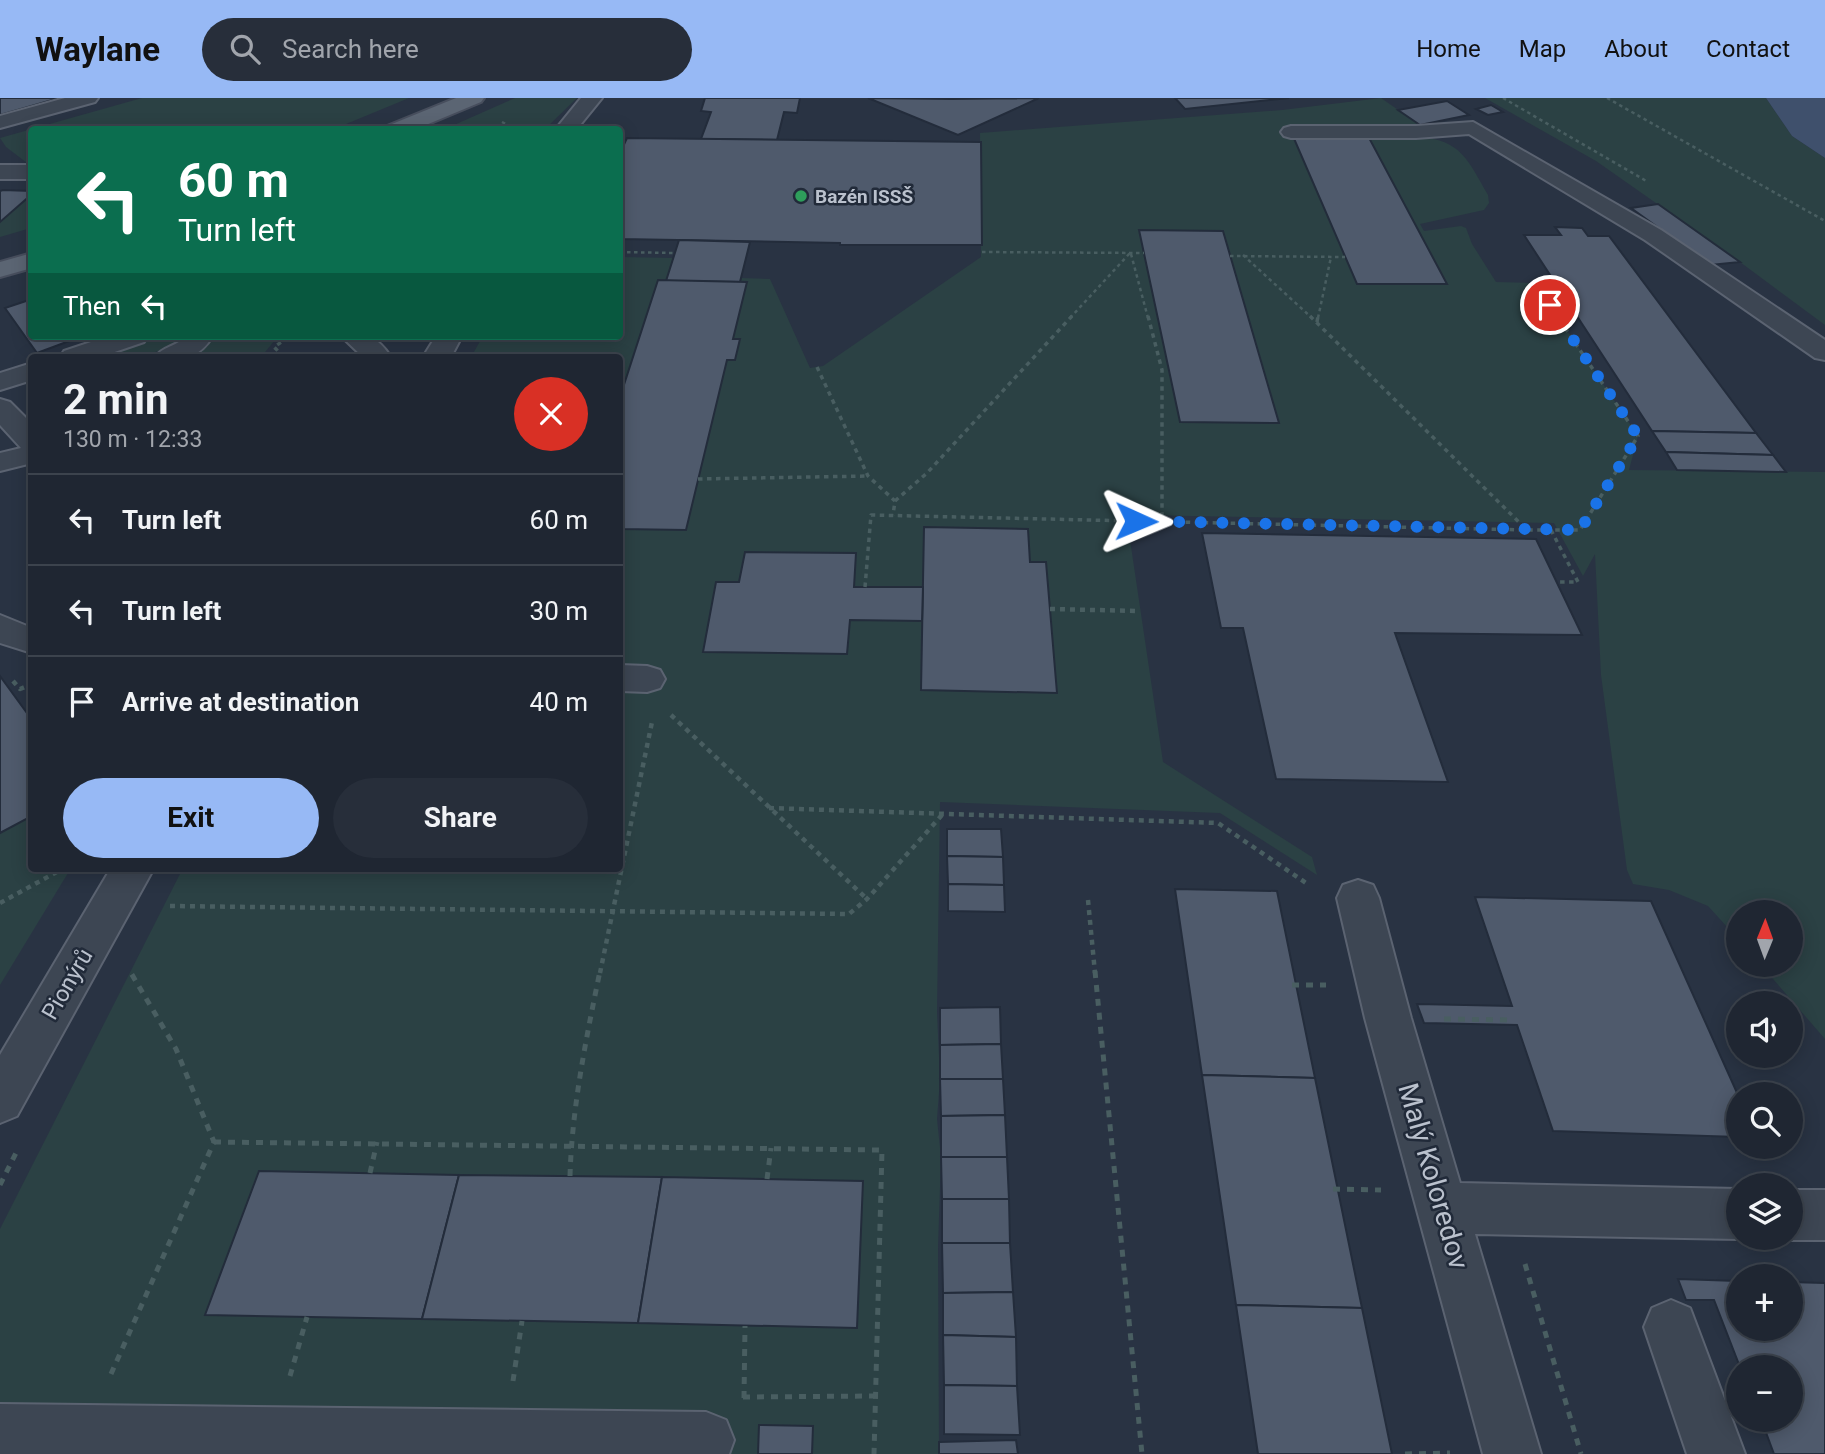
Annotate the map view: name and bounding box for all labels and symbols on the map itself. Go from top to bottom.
place label: Bazén ISSŠ [815,185,913,208]
marker: Bazén ISSŠ [793,188,809,204]
pin [1520,275,1580,335]
position arrow [1099,484,1173,558]
north arrow [1726,900,1802,976]
street label: Pionýrů [36,944,98,1024]
street label: Malý Koloredov [1391,1079,1476,1273]

